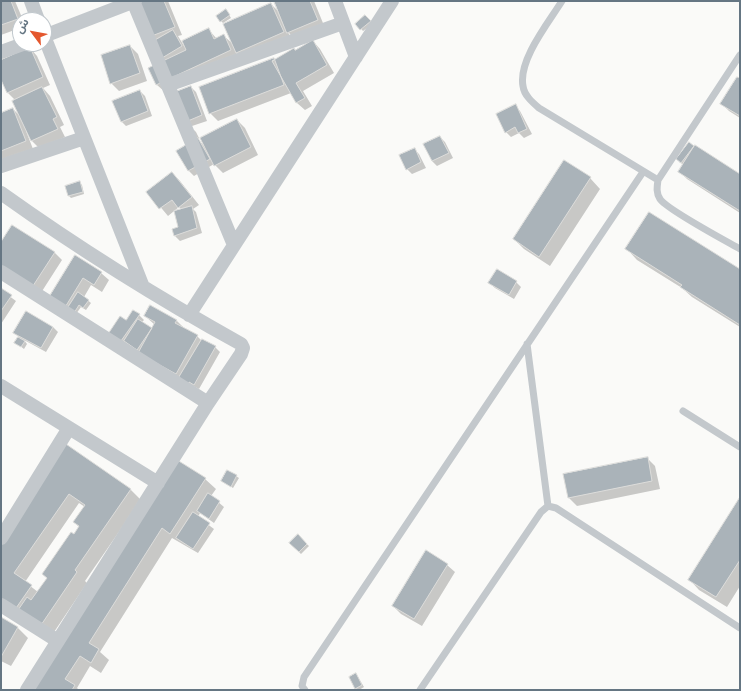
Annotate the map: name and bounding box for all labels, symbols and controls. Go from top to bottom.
north arrow [12,12,52,52]
text: ش [12,16,33,36]

